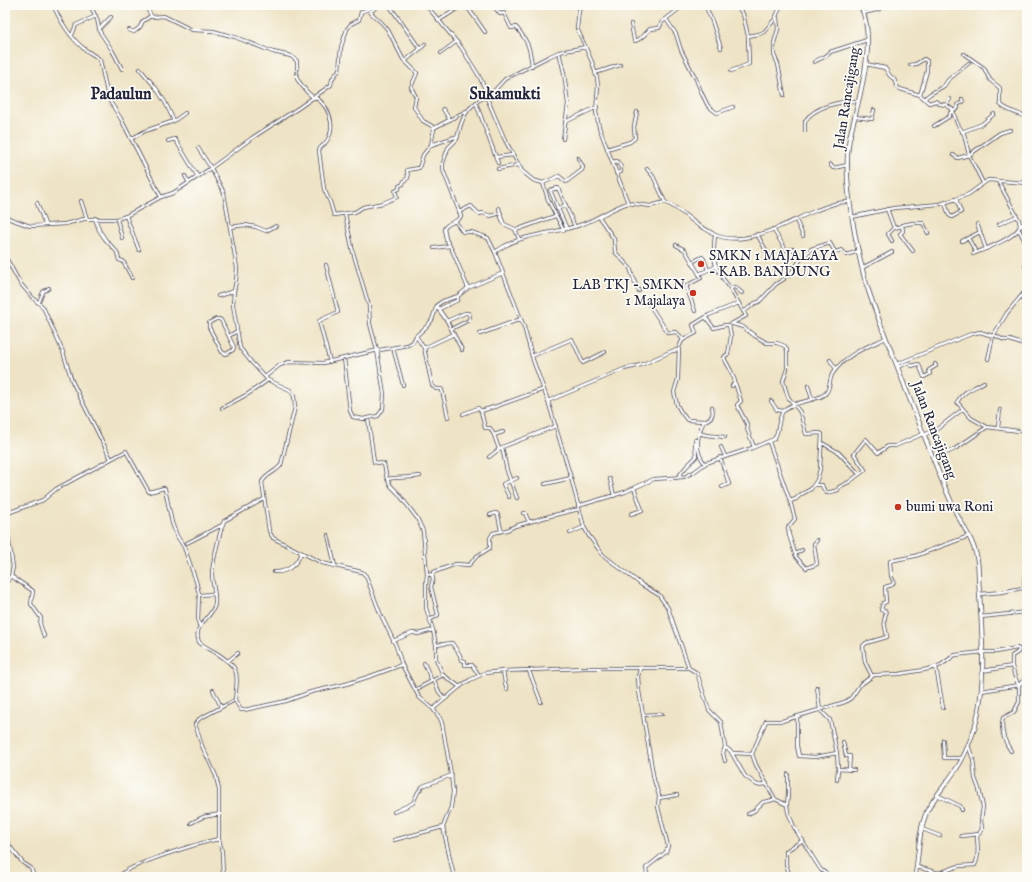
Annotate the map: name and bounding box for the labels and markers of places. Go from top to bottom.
place label: SMKN 1 MAJALAYA - KAB. BANDUNG [709,247,839,281]
marker: SMKN 1 MAJALAYA - KAB. BANDUNG [696,259,706,269]
place label: LAB TKJ - SMKN 1 Majalaya [572,276,686,310]
marker: LAB TKJ - SMKN 1 Majalaya [688,288,698,298]
place label: bumi uwa Roni [906,498,993,516]
marker: bumi uwa Roni [893,502,903,512]

